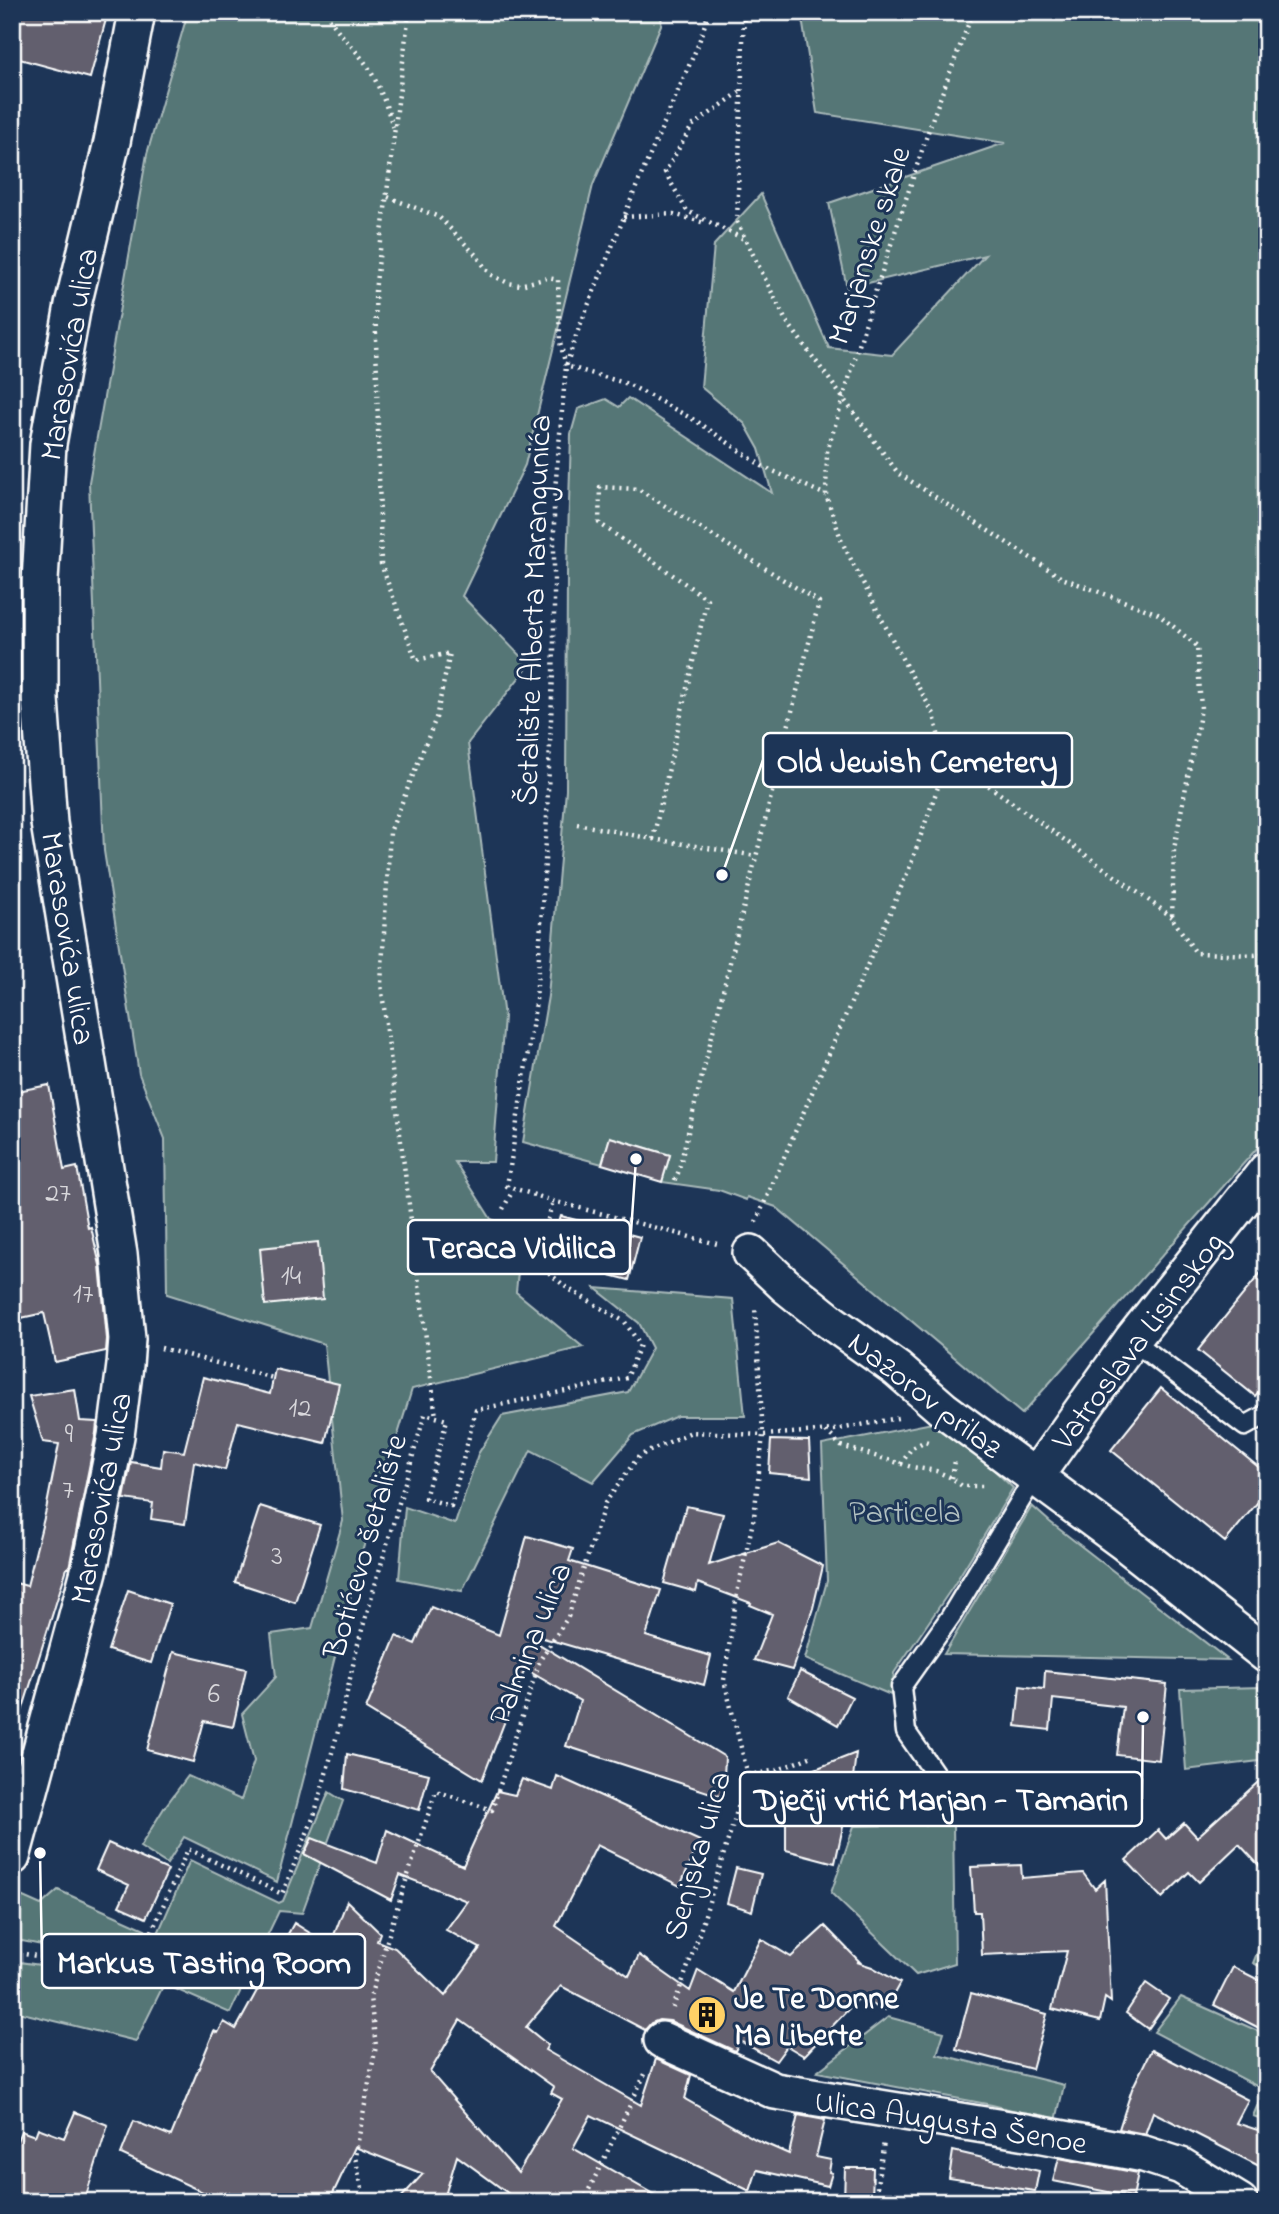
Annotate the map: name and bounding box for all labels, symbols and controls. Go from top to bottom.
street label: Marjanske skale [817,140,926,351]
street label: Marasovića ulica [30,245,113,465]
street label: Šetalište Alberta Marangunića [505,414,566,806]
callout: Old Jewish Cemetery [763,733,1072,787]
text: Old Jewish Cemetery [777,740,1057,789]
street label: Marasovića ulica [25,829,106,1049]
house number: 27 [45,1174,71,1215]
callout: Teraca Vidilica [408,1220,630,1274]
street label: Vatroslava Lisinskog [1041,1223,1238,1462]
text: Teraca Vidilica [422,1226,616,1274]
house number: 14 [281,1257,302,1298]
house number: 17 [73,1275,94,1316]
street label: Nazorov prilaz [836,1321,1012,1473]
street label: Marasovića ulica [60,1389,147,1609]
house number: 12 [289,1389,311,1430]
house number: 9 [65,1415,74,1456]
street label: Botićevo šetalište [313,1429,422,1666]
house number: 7 [62,1471,74,1512]
park label: Particela [849,1491,961,1538]
house number: 3 [271,1537,283,1578]
street label: Palmina ulica [478,1556,586,1733]
house number: 6 [208,1675,220,1716]
street label: Senjska ulica [653,1766,746,1946]
callout: Dječji vrtić Marjan - Tamarin [740,1772,1142,1826]
text: Dječji vrtić Marjan - Tamarin [752,1778,1128,1826]
callout: Markus Tasting Room [42,1934,365,1988]
text: Markus Tasting Room [57,1941,351,1990]
place label: Je Te Donne Ma Liberte [734,1977,900,2061]
building icon: Je Te Donne Ma Liberte [686,1994,728,2036]
street label: Ulica Augusta Šenoe [811,2080,1091,2169]

